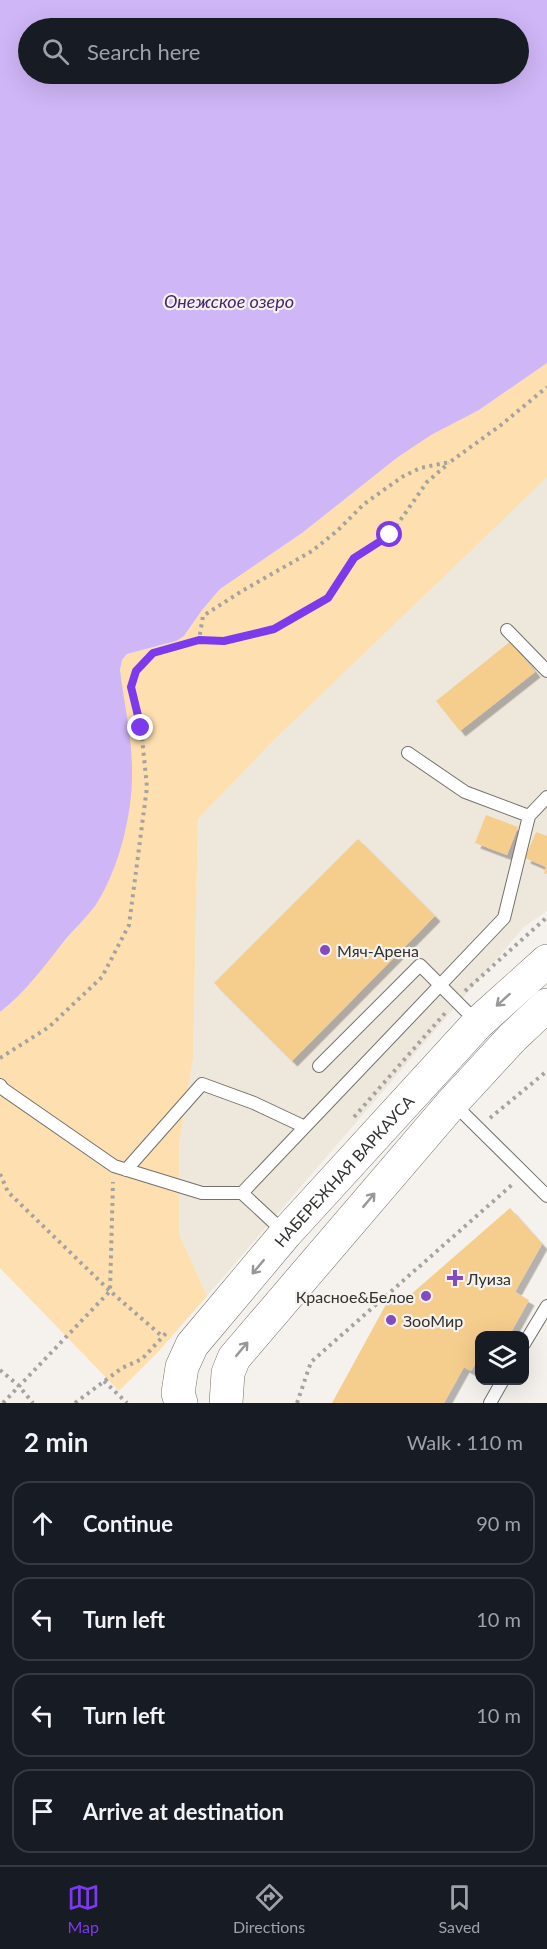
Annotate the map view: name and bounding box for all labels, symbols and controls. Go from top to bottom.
search box [18,18,529,84]
icon: search [39,35,72,68]
text: Search here [87,38,200,65]
water label: Онежское озеро [164,290,294,312]
route start [376,521,402,547]
route end [127,714,153,740]
place label: Мяч-Арена [337,941,419,960]
marker: Мяч-Арена [318,943,332,957]
one-way arrow [496,993,511,1007]
street label: НАБЕРЕЖНАЯ ВАРКАУСА [270,1091,417,1250]
one-way arrow [361,1193,375,1209]
one-way arrow [251,1259,264,1275]
place label: Луиза [466,1269,511,1288]
marker: Луиза [448,1271,462,1285]
place label: Красное&Белое [296,1287,414,1306]
marker: Красное&Белое [419,1289,433,1303]
place label: ЗооМир [403,1311,463,1330]
marker: ЗооМир [384,1313,398,1327]
map controls [475,1331,529,1385]
button: layers [475,1331,529,1385]
one-way arrow [235,1342,249,1357]
text: 2 min [24,1426,88,1458]
text: Walk · 110 m [407,1430,523,1454]
icon: ahead [26,1507,59,1540]
text: Continue [83,1510,173,1537]
text: 90 m [476,1511,521,1535]
icon: left [26,1603,59,1636]
text: Turn left [83,1606,165,1633]
text: 10 m [476,1607,521,1631]
icon: left [26,1699,59,1732]
text: Turn left [83,1702,165,1729]
text: 10 m [476,1703,521,1727]
icon: arrive [26,1795,59,1828]
text: Arrive at destination [83,1798,284,1825]
tab: Map [67,1881,100,1936]
tab: Directions [233,1881,305,1936]
tab: Saved [439,1881,480,1936]

